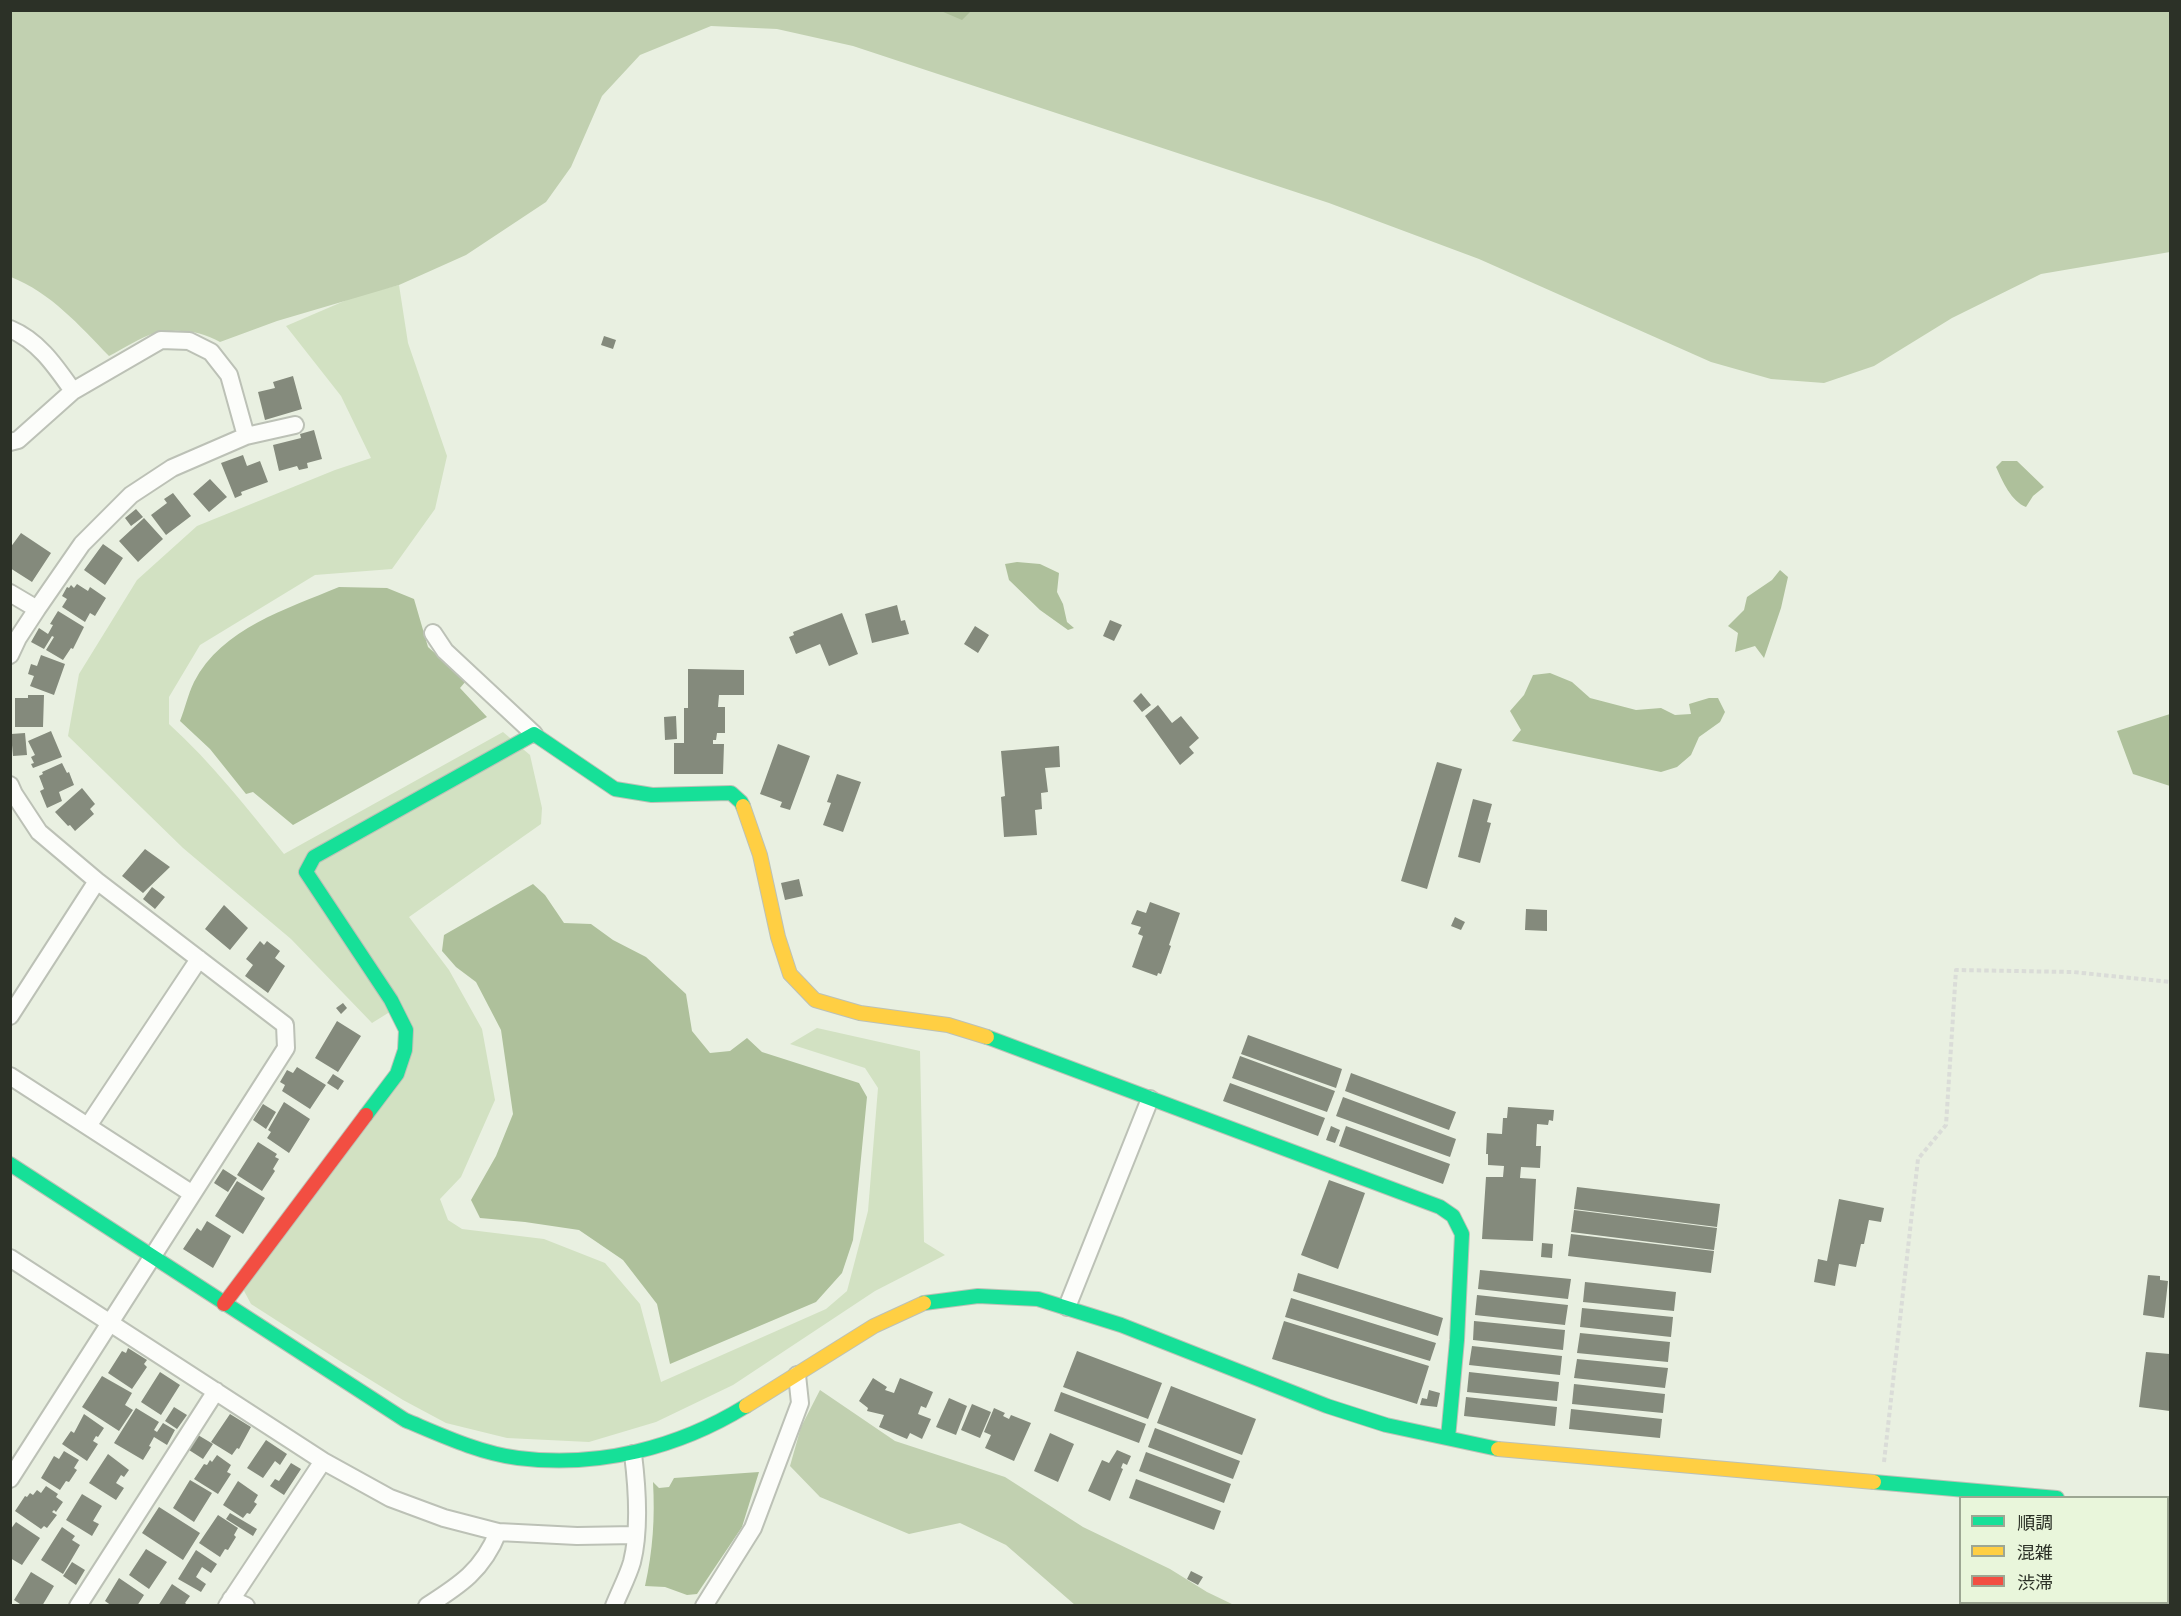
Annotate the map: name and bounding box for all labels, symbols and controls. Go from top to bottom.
legend [1959,1496,2169,1604]
text: 順調 [2017,1512,2053,1534]
text: 混雑 [2017,1542,2053,1564]
text: 渋滞 [2017,1572,2053,1594]

